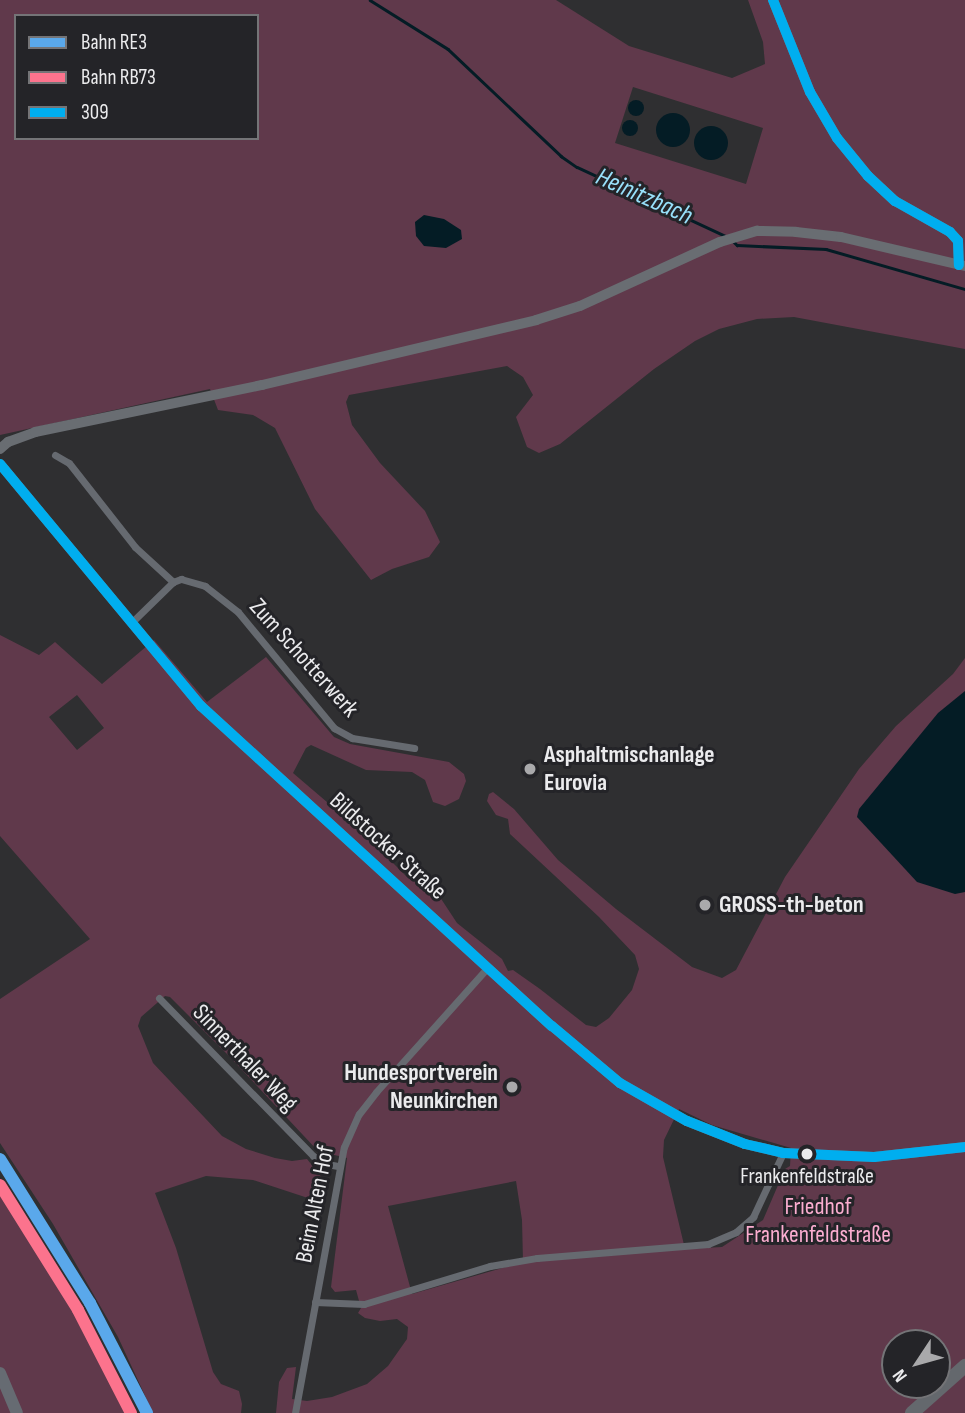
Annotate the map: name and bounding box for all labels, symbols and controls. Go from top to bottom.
legend [14,14,259,140]
text: Bahn RE3 [81,30,147,55]
text: Bahn RB73 [81,65,156,90]
text: 309 [81,100,108,125]
water label: Heinitzbach [591,162,697,232]
street label: Zum Schotterwerk [243,593,365,723]
place label: Asphaltmischanlage Eurovia [544,741,715,797]
marker: Asphaltmischanlage Eurovia [522,761,538,777]
street label: Bildstocker Straße [324,786,452,906]
place label: GROSS-th-beton [719,891,864,919]
marker: GROSS-th-beton [697,897,713,913]
street label: Sinnerthaler Weg [187,998,303,1118]
place label: Hundesportverein Neunkirchen [344,1059,498,1115]
marker: Hundesportverein Neunkirchen [504,1079,520,1095]
street label: Beim Alten Hof [290,1143,340,1265]
marker: Frankenfeldstraße [800,1147,814,1161]
place label: Frankenfeldstraße [740,1164,874,1190]
park label: Friedhof Frankenfeldstraße [745,1193,891,1249]
north arrow [881,1329,951,1399]
text: N [888,1365,913,1386]

